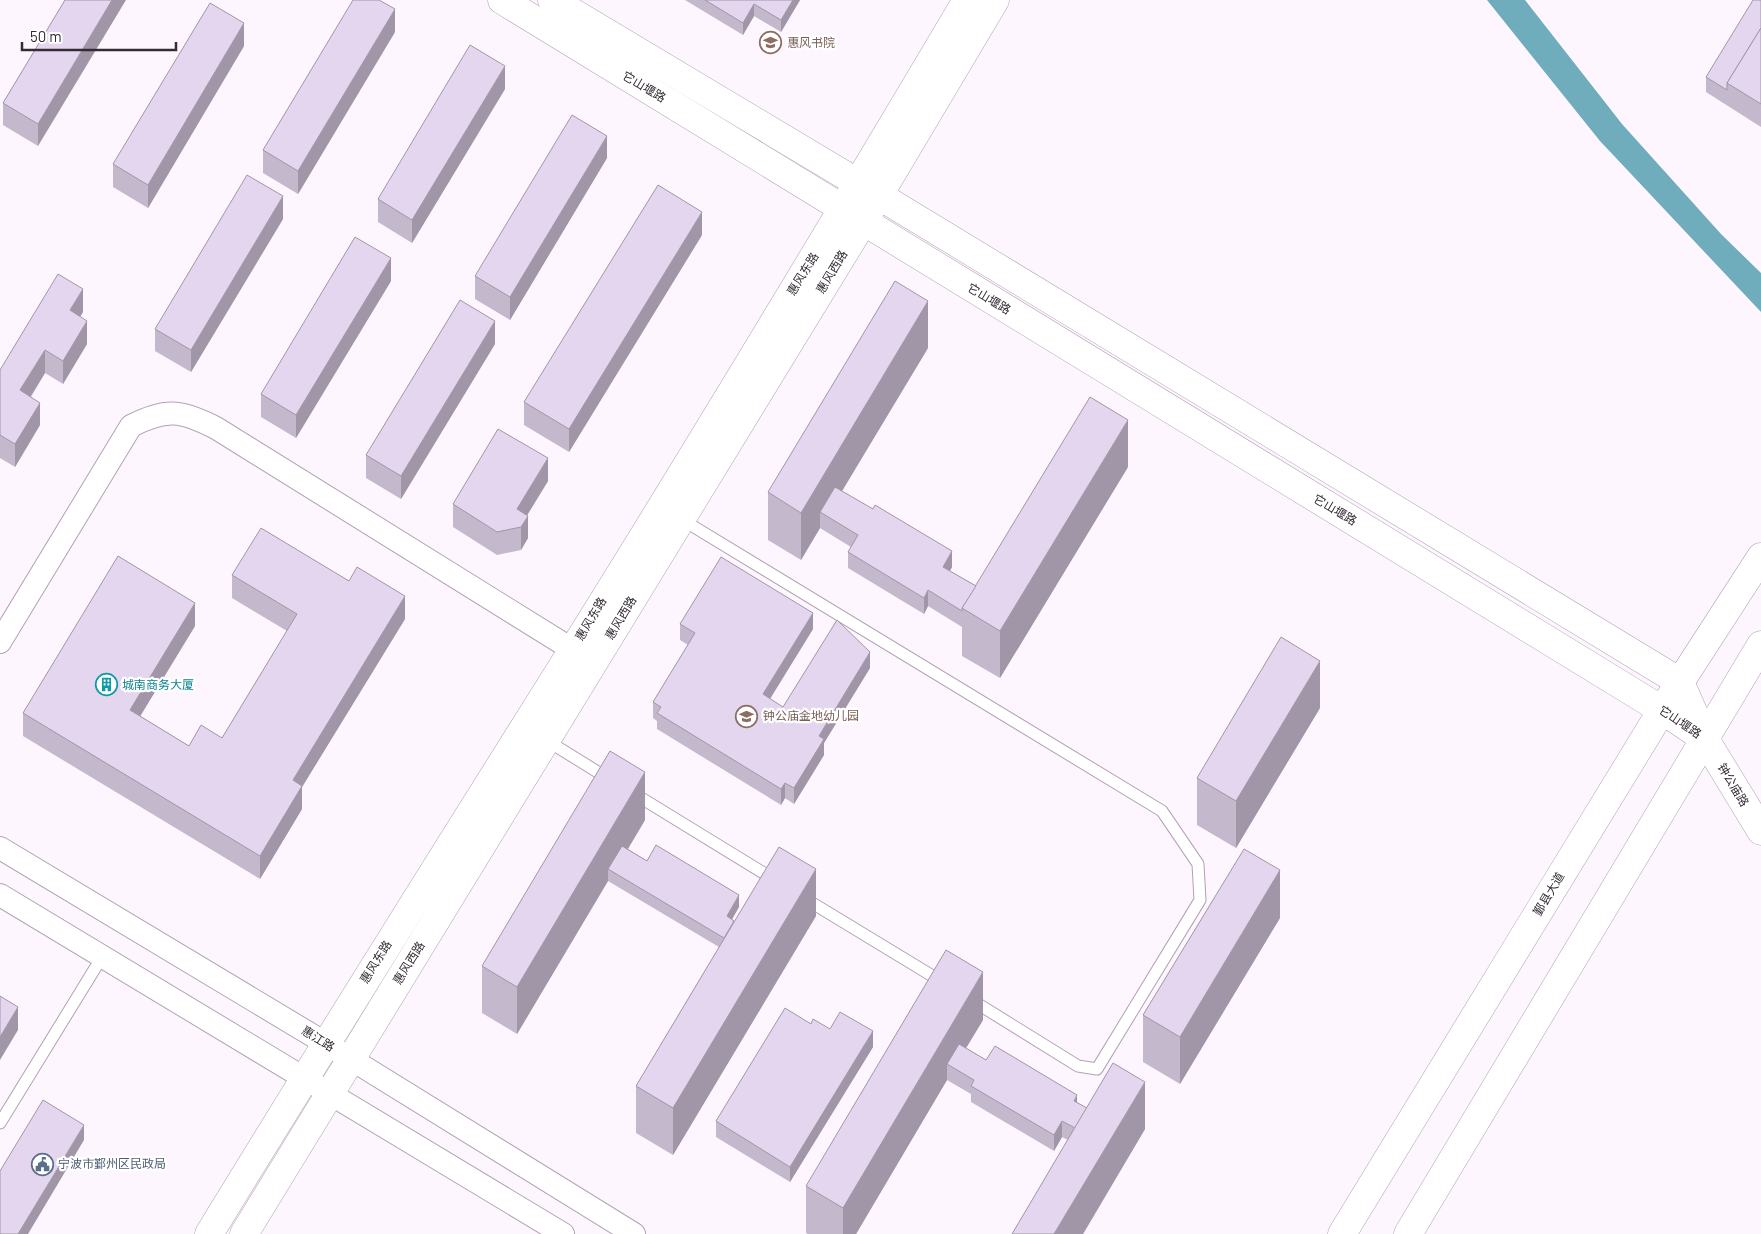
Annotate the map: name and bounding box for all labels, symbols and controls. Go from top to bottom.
scale bar [22,20,176,52]
text: 50 m [30,27,62,45]
school or university icon: 惠风书院 [759,31,783,55]
place label: 惠风书院 [787,35,835,49]
street label: 它山堰路 [620,68,669,105]
street label: 惠风西路 [813,247,850,296]
street label: 惠风东路 [783,249,821,298]
street label: 它山堰路 [965,280,1014,317]
street label: 它山堰路 [1311,491,1360,528]
street label: 惠风西路 [602,593,639,642]
street label: 惠风东路 [572,594,609,643]
building icon: 城南商务大厦 [94,673,118,697]
place label: 城南商务大厦 [122,677,194,691]
street label: 它山堰路 [1657,702,1704,740]
school or university icon: 钟公庙金地幼儿园 [735,704,759,728]
place label: 钟公庙金地幼儿园 [763,708,859,722]
street label: 钟公庙路 [1715,760,1752,809]
street label: 鄞县大道 [1530,869,1567,918]
street label: 惠风东路 [356,937,394,986]
street label: 惠风西路 [389,938,427,987]
street label: 惠江路 [300,1023,338,1054]
public building icon: 宁波市鄞州区民政局 [30,1152,54,1176]
place label: 宁波市鄞州区民政局 [58,1156,166,1170]

